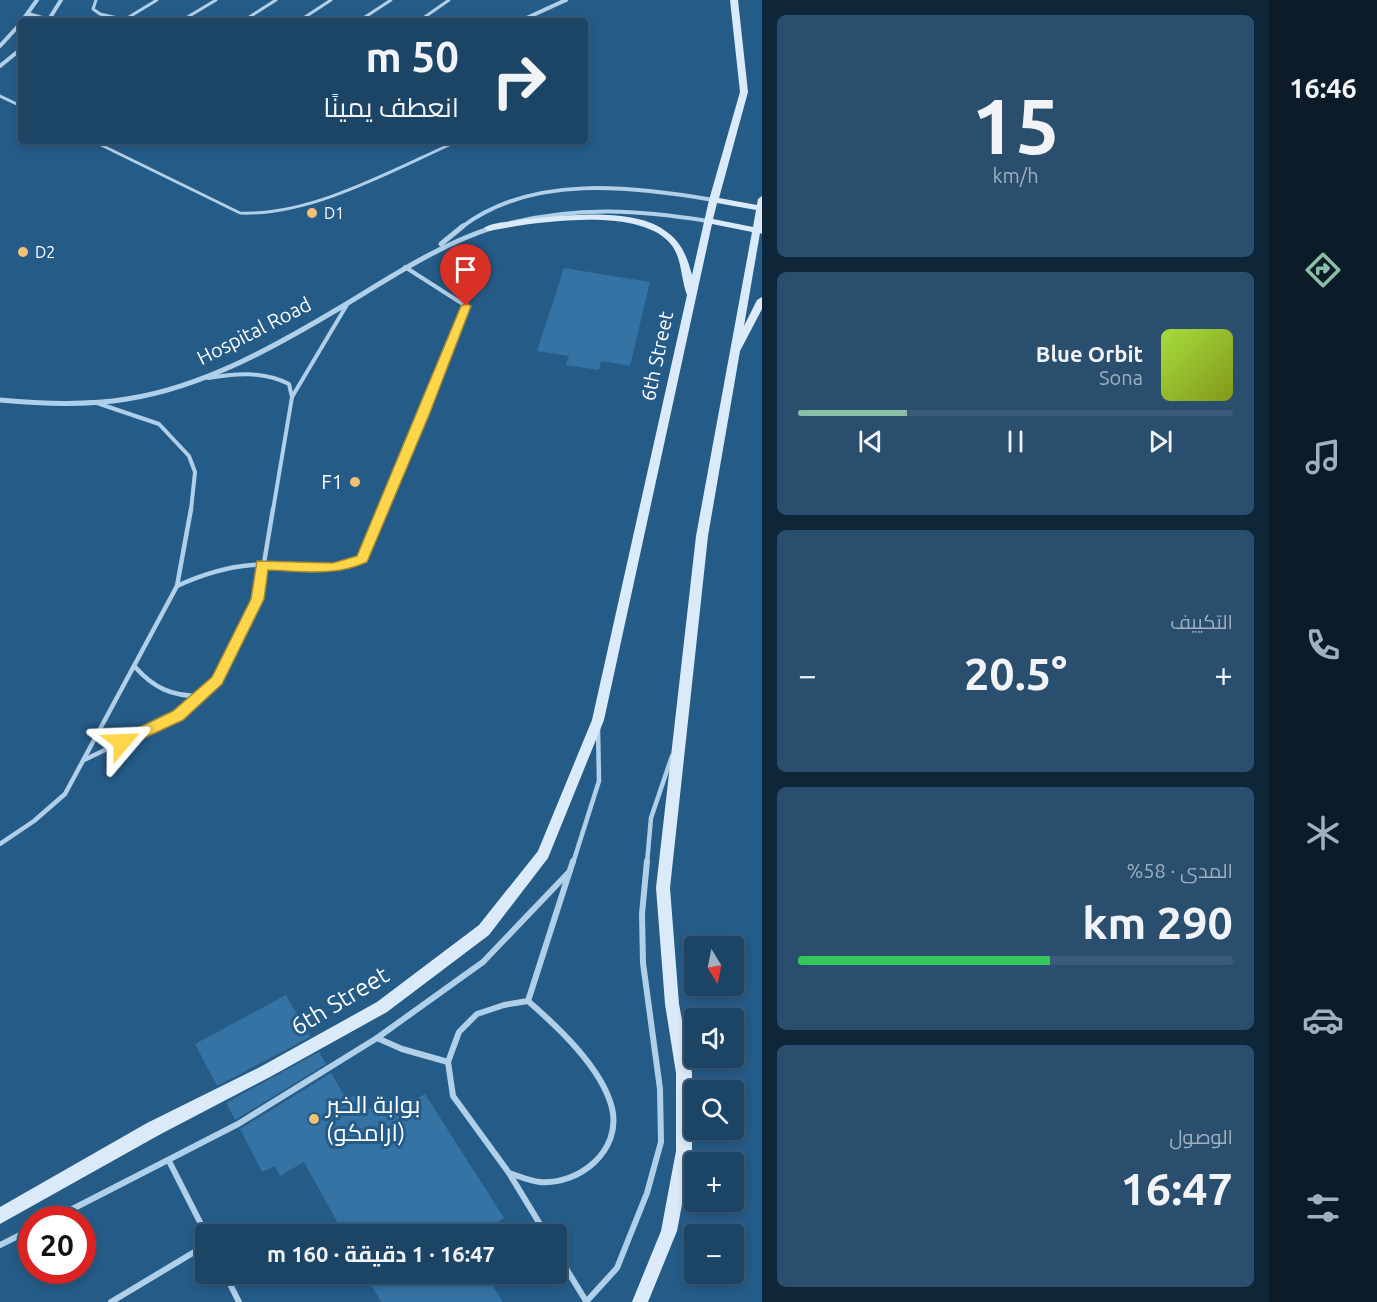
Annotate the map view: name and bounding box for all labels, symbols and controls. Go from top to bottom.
text: 50 m [365,33,459,80]
icon: right [480,42,558,120]
text: 16:46 [1289,73,1357,103]
text: 15 [972,81,1060,169]
text: انعطف يمينًا [323,92,459,122]
text: km/h [992,164,1039,187]
place label: D1 [324,204,344,222]
marker: D1 [305,206,319,220]
place label: D2 [35,243,55,261]
pin [440,244,491,306]
marker: D2 [16,245,30,259]
icon: directions [1302,249,1344,291]
icon: arrive [449,253,482,286]
street label: Hospital Road [193,292,315,369]
street label: 6th Street [636,309,677,403]
text: Blue Orbit [1036,341,1143,366]
text: Sona [1099,366,1143,389]
icon: previous [854,425,887,458]
icon: pause [999,425,1032,458]
icon: next [1144,425,1177,458]
icon: music [1302,436,1344,478]
place label: F1 [321,470,343,493]
marker: F1 [348,475,362,489]
text: التكييف [1170,610,1233,633]
icon: phone [1302,624,1344,666]
text: 20.5° [964,648,1067,699]
text: − [798,656,817,693]
text: + [1214,656,1233,693]
position arrow [90,710,154,774]
icon: climate [1302,812,1344,854]
text: المدى · 58% [1127,859,1233,882]
text: 290 km [1082,897,1233,948]
north arrow [684,936,744,996]
map controls [684,936,744,1284]
street label: 6th Street [286,961,394,1040]
icon: car [1302,999,1344,1041]
button: sound [684,1008,744,1068]
button: search [684,1080,744,1140]
place label: بوابة الخبر (ارامكو) [324,1091,420,1146]
marker: بوابة الخبر (ارامكو) [307,1112,321,1126]
text: الوصول [1169,1125,1233,1148]
button: + [684,1152,744,1212]
text: 16:47 [1120,1163,1233,1214]
icon: filters [1302,1187,1344,1229]
speed limit sign: 20 [18,1206,96,1284]
button: − [684,1224,744,1284]
text: 16:47 · 1 دقيقة · 160 m [267,1241,495,1266]

